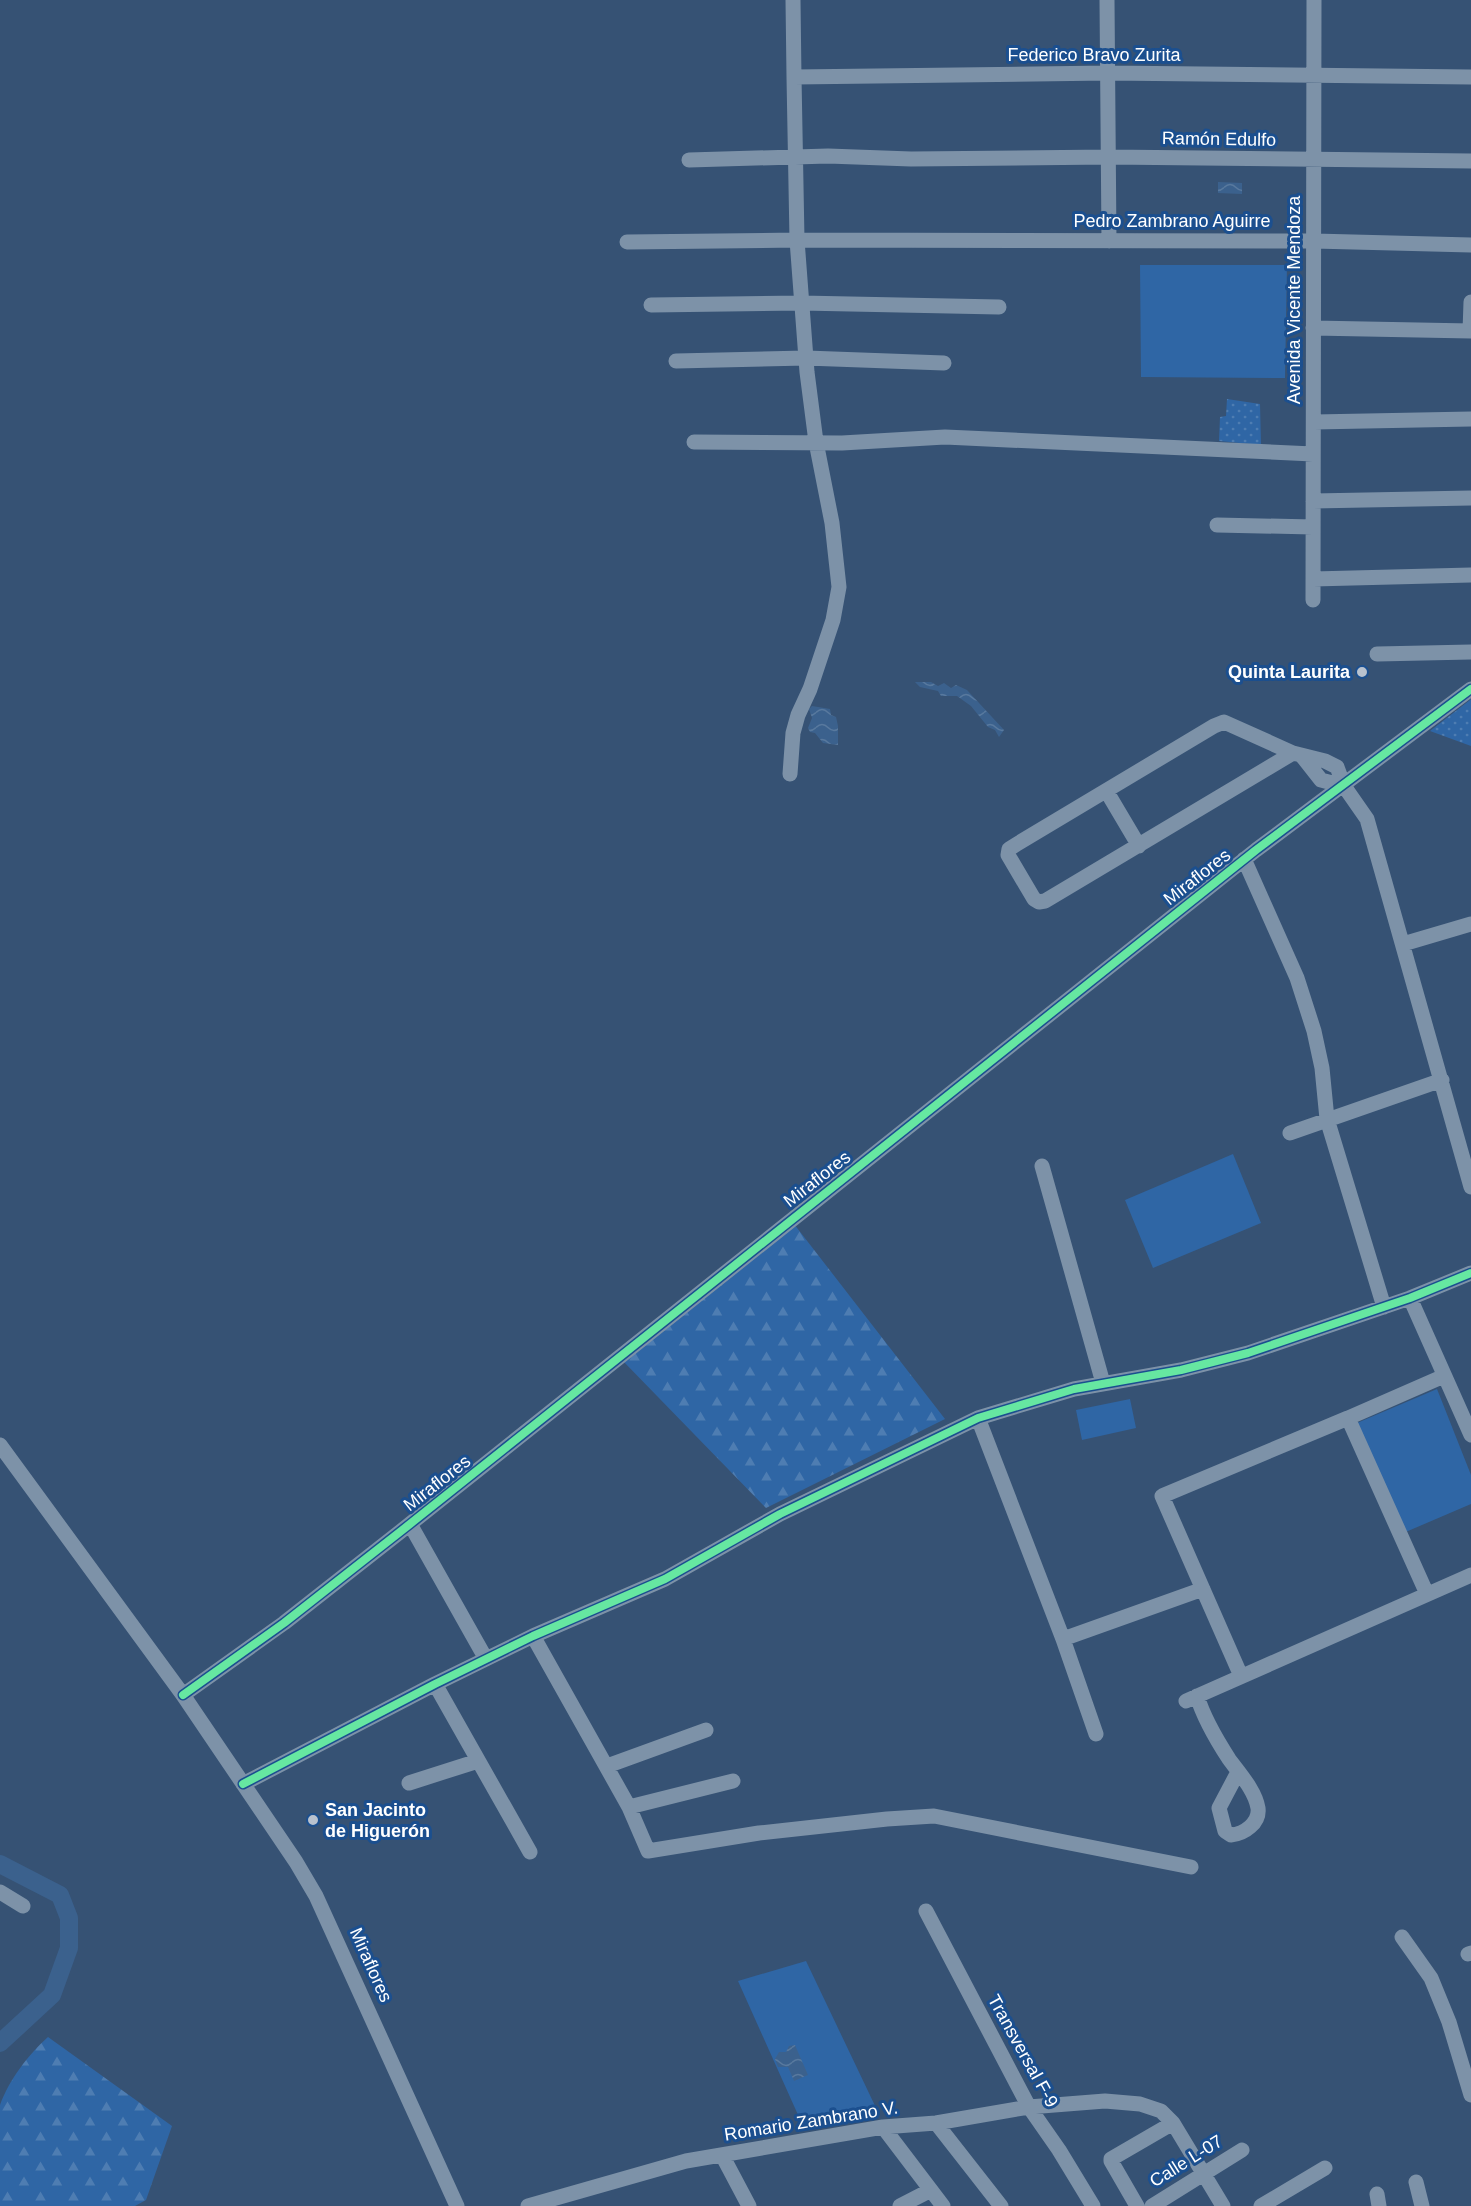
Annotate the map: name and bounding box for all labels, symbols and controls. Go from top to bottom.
street label: Federico Bravo Zurita [1007,45,1182,65]
street label: Ramón Edulfo [1162,128,1276,150]
street label: Avenida Vicente Mendoza [1284,195,1304,404]
street label: Pedro Zambrano Aguirre [1073,211,1271,231]
place label: Quinta Laurita [1228,662,1351,682]
marker: Quinta Laurita [1355,665,1369,679]
street label: Miraflores [1160,845,1234,909]
street label: Miraflores [780,1147,854,1211]
street label: Miraflores [400,1451,474,1515]
place label: San Jacinto de Higuerón [325,1800,430,1841]
marker: San Jacinto de Higuerón [306,1813,320,1827]
street label: Miraflores [346,1925,396,2005]
street label: Transversal F-9 [984,1991,1062,2111]
street label: Romario Zambrano V. [723,2097,899,2145]
street label: Calle L-07 [1146,2131,1226,2191]

